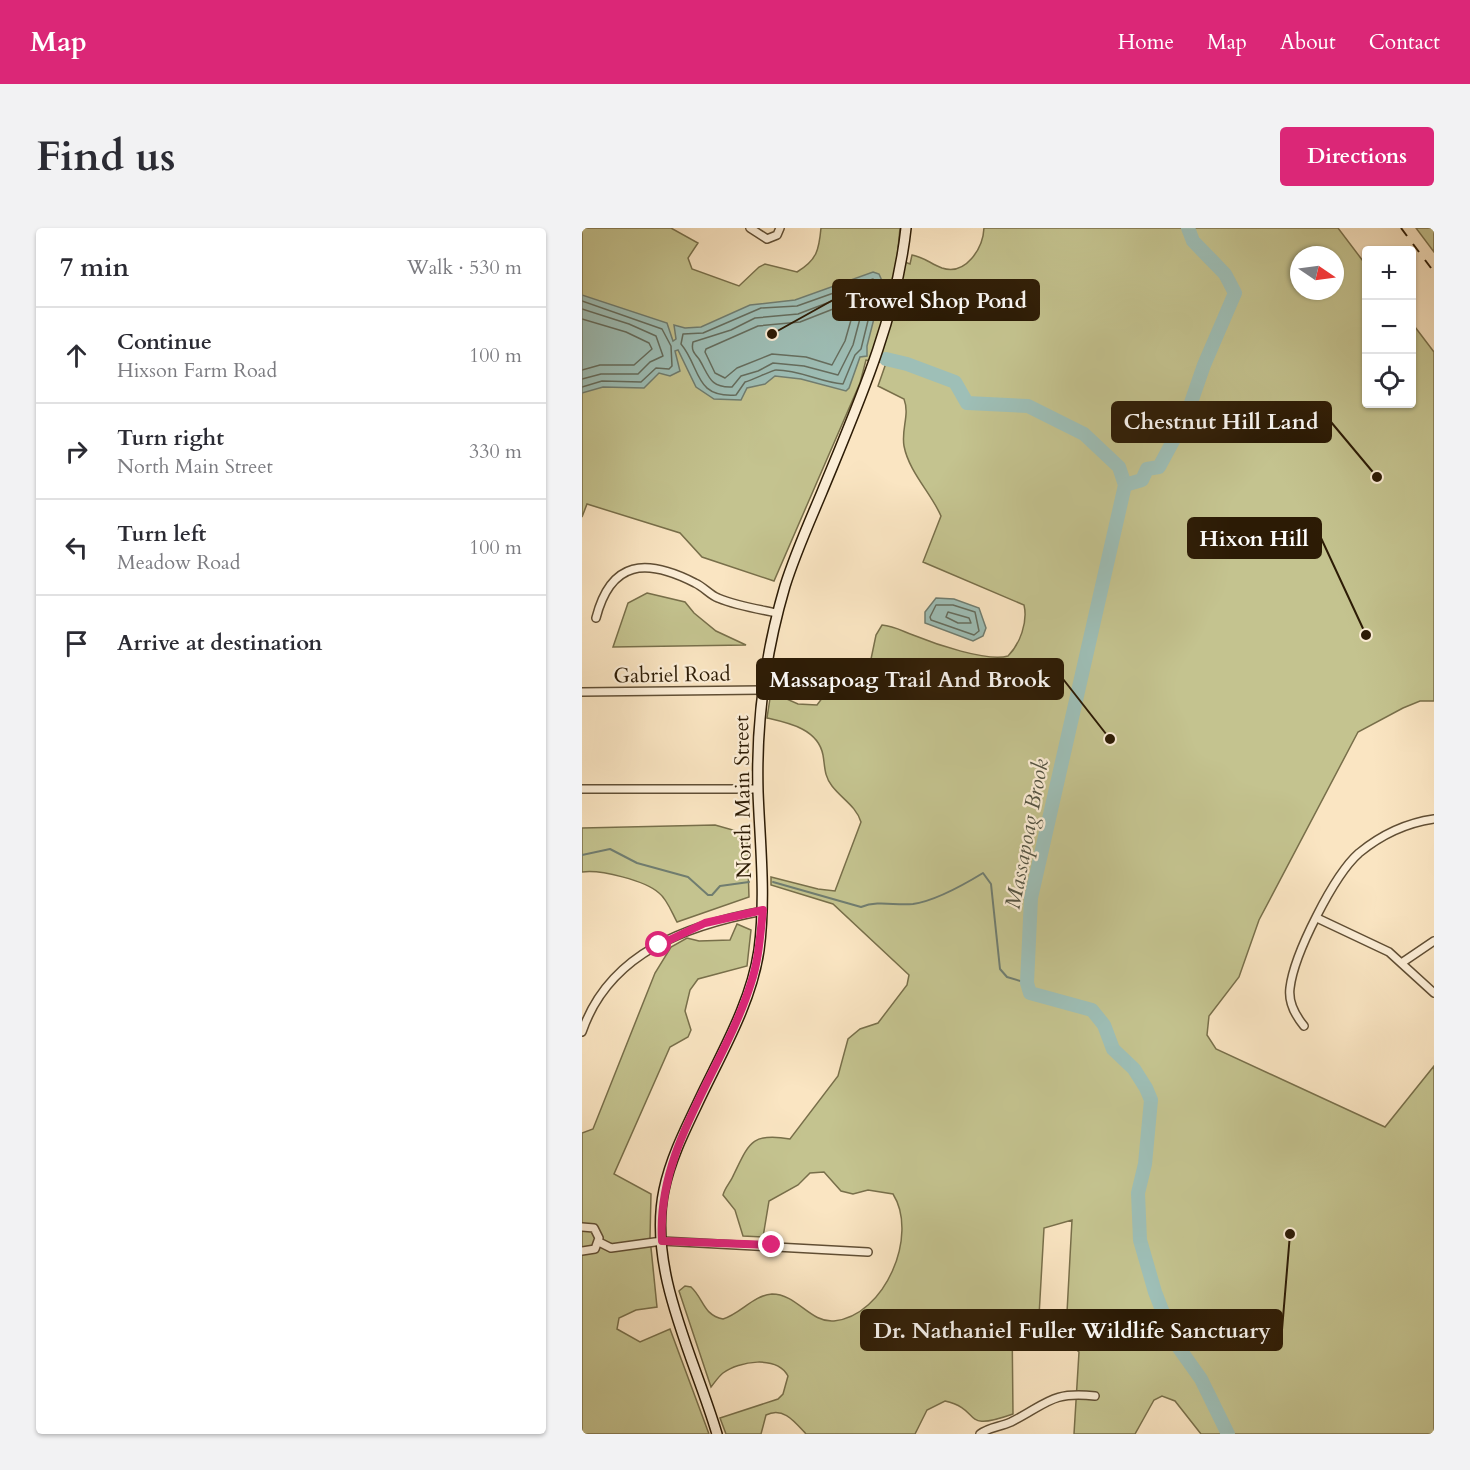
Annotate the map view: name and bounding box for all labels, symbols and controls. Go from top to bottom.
text: Map [30,23,87,61]
text: Home [1118,28,1174,57]
text: Map [1207,28,1247,57]
text: About [1280,28,1336,57]
text: Contact [1369,28,1440,57]
button: Directions [1280,127,1434,186]
text: Find us [36,128,176,185]
north arrow [1290,246,1344,300]
map controls [1362,246,1416,408]
button: + [1362,246,1416,300]
text: 7 min [60,250,129,285]
text: Walk · 530 m [407,254,522,281]
callout: Trowel Shop Pond [833,280,1039,320]
text: Trowel Shop Pond [845,286,1027,316]
button: − [1362,300,1416,354]
text: Continue [117,327,212,357]
icon: ahead [60,339,93,372]
text: 100 m [469,342,522,369]
button: locate [1362,354,1416,408]
text: Hixson Farm Road [117,357,277,384]
callout: Chestnut Hill Land [1112,402,1331,442]
text: Chestnut Hill Land [1124,407,1319,437]
text: Turn right [117,423,224,453]
icon: right [60,435,93,468]
text: 330 m [469,438,522,465]
text: North Main Street [117,453,273,480]
callout: Hixon Hill [1188,518,1321,558]
text: Turn left [117,519,206,549]
text: Hixon Hill [1199,524,1309,554]
icon: left [60,531,93,564]
text: 100 m [469,534,522,561]
text: Meadow Road [117,549,240,576]
icon: arrive [60,627,93,660]
text: Arrive at destination [117,628,322,658]
street label: Gabriel Road [613,659,731,691]
callout: Massapoag Trail And Brook [757,659,1063,699]
text: Massapoag Trail And Brook [769,665,1051,695]
street label: North Main Street [727,715,759,879]
water label: Massapoag Brook [998,756,1056,912]
route start [645,931,671,957]
route end [758,1231,784,1257]
callout: Dr. Nathaniel Fuller Wildlife Sanctuary [861,1310,1282,1350]
text: Dr. Nathaniel Fuller Wildlife Sanctuary [873,1316,1271,1346]

